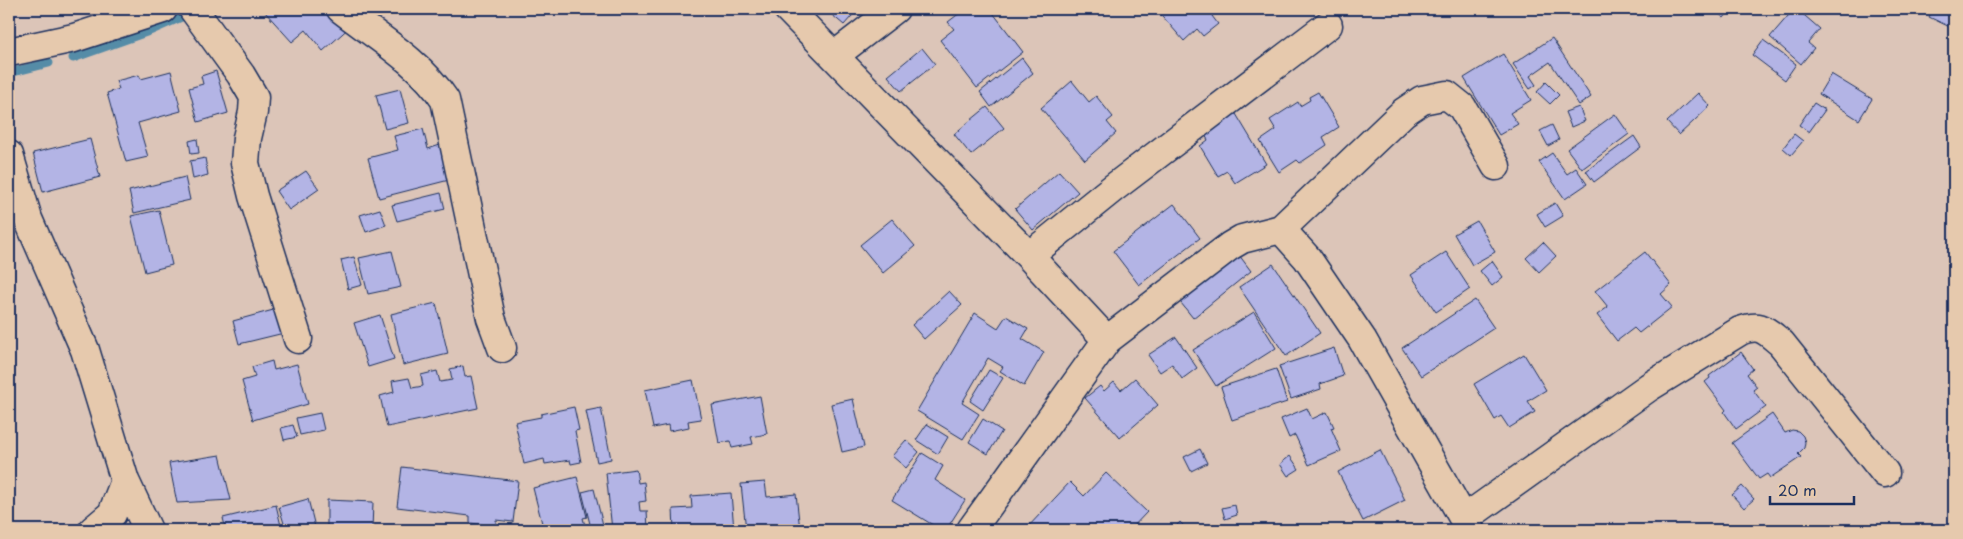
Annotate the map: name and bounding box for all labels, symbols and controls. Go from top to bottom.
scale bar [1770,474,1854,506]
text: 20 m [1778,478,1817,501]

